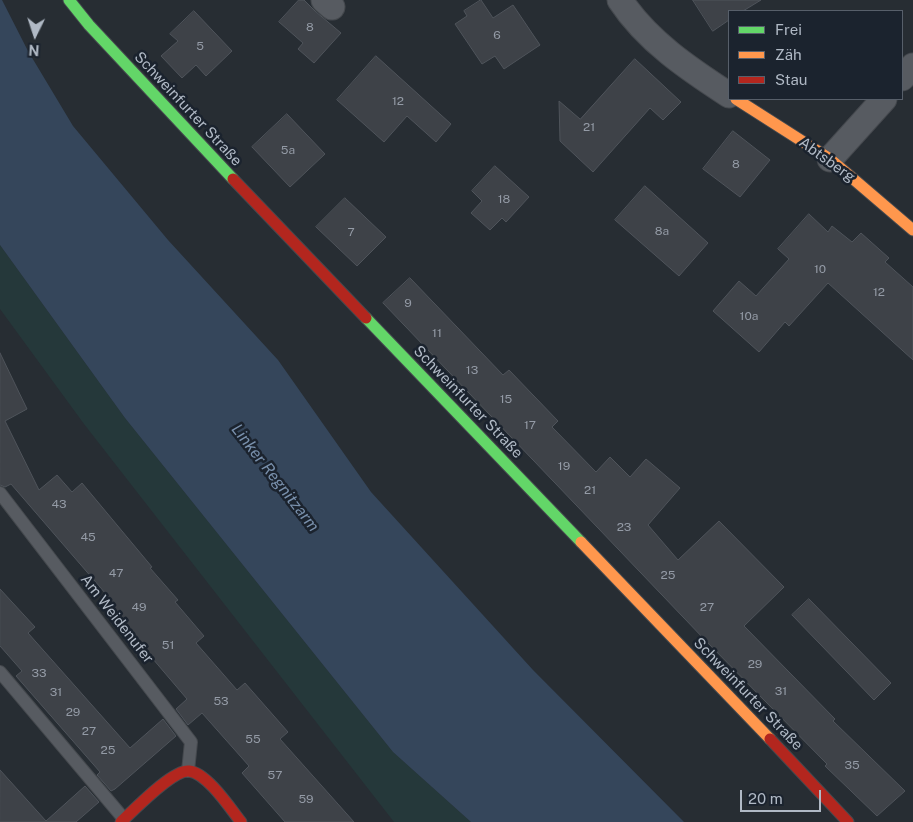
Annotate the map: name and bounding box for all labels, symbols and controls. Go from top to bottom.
north arrow [10,10,60,60]
legend [728,10,903,100]
house number: 8 [306,20,314,34]
text: Frei [775,21,802,38]
house number: 6 [493,28,501,42]
house number: 5 [196,39,204,53]
text: N [28,42,40,58]
text: Zäh [775,46,802,63]
street label: Schweinfurter Straße [130,48,246,170]
text: Stau [775,71,808,88]
house number: 12 [392,94,404,108]
house number: 21 [583,120,595,134]
street label: Abtsberg [795,134,859,186]
house number: 5a [281,143,295,157]
house number: 8 [732,157,740,171]
house number: 18 [498,192,510,206]
house number: 8a [655,224,669,238]
house number: 7 [347,225,355,239]
house number: 10 [814,262,826,276]
house number: 12 [873,285,885,299]
house number: 9 [404,296,412,310]
house number: 10a [740,309,758,323]
house number: 11 [432,326,442,340]
street label: Schweinfurter Straße [410,342,526,462]
house number: 13 [466,363,478,377]
house number: 15 [500,392,512,406]
house number: 17 [524,418,536,432]
water label: Linker Regnitzarm [227,420,323,536]
house number: 19 [558,459,570,473]
house number: 21 [584,483,596,497]
house number: 43 [51,497,67,511]
house number: 23 [617,520,631,534]
house number: 45 [80,530,96,544]
house number: 47 [109,566,123,580]
house number: 25 [661,568,675,582]
street label: Am Weidenufer [77,571,157,667]
house number: 49 [131,600,147,614]
house number: 27 [700,600,714,614]
street label: Schweinfurter Straße [690,634,806,754]
house number: 51 [162,638,174,652]
house number: 29 [748,657,762,671]
house number: 33 [31,666,47,680]
house number: 31 [775,684,787,698]
house number: 31 [50,685,62,699]
house number: 53 [213,694,229,708]
house number: 29 [66,705,80,719]
house number: 27 [82,724,96,738]
house number: 55 [245,732,261,746]
house number: 25 [101,743,115,757]
house number: 35 [844,758,860,772]
house number: 57 [268,768,282,782]
scale bar [743,780,824,812]
text: 20 m [748,790,783,807]
house number: 59 [298,792,314,806]

